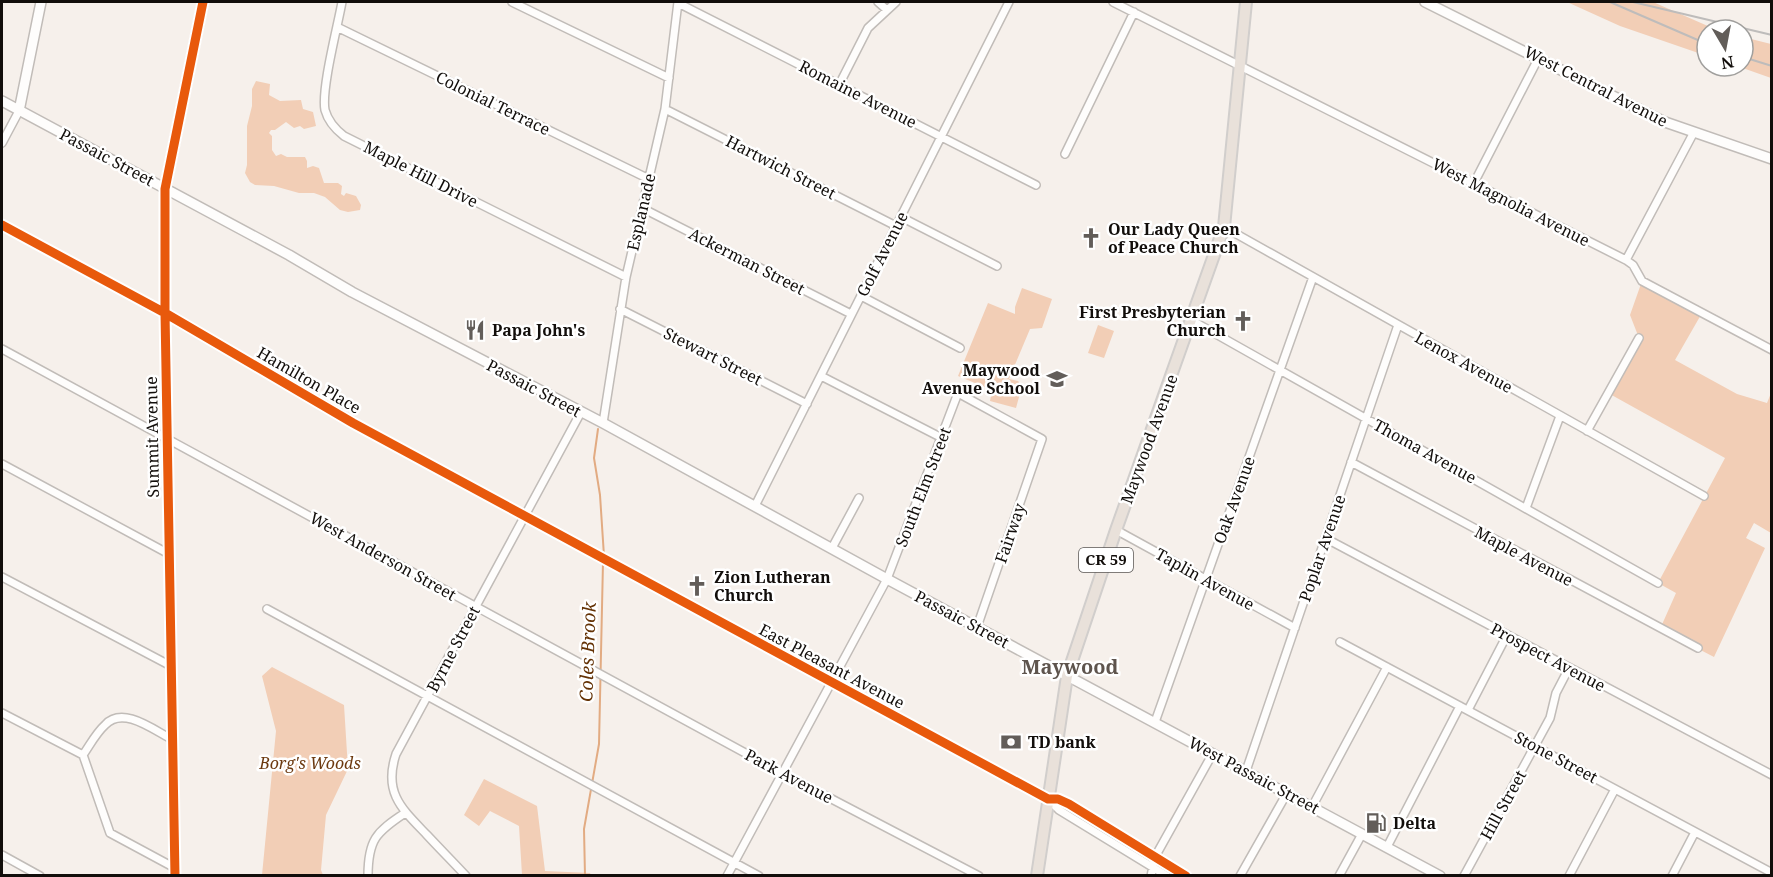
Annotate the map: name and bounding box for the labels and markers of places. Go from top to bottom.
place label: Our Lady Queen of Peace Church [1108,218,1240,258]
church icon: Our Lady Queen of Peace Church [1079,226,1103,250]
place label: First Presbyterian Church [1079,301,1226,341]
church icon: First Presbyterian Church [1231,309,1255,333]
restaurant icon: Papa John's [463,318,487,342]
place label: Papa John's [492,319,585,341]
place label: Maywood Avenue School [922,359,1041,399]
school or university icon: Maywood Avenue School [1045,367,1069,391]
place label: Zion Lutheran Church [714,566,831,606]
church icon: Zion Lutheran Church [685,574,709,598]
bank icon: TD bank [999,730,1023,754]
place label: TD bank [1028,731,1097,753]
fuel station icon: Delta [1364,811,1388,835]
place label: Delta [1393,812,1437,834]

